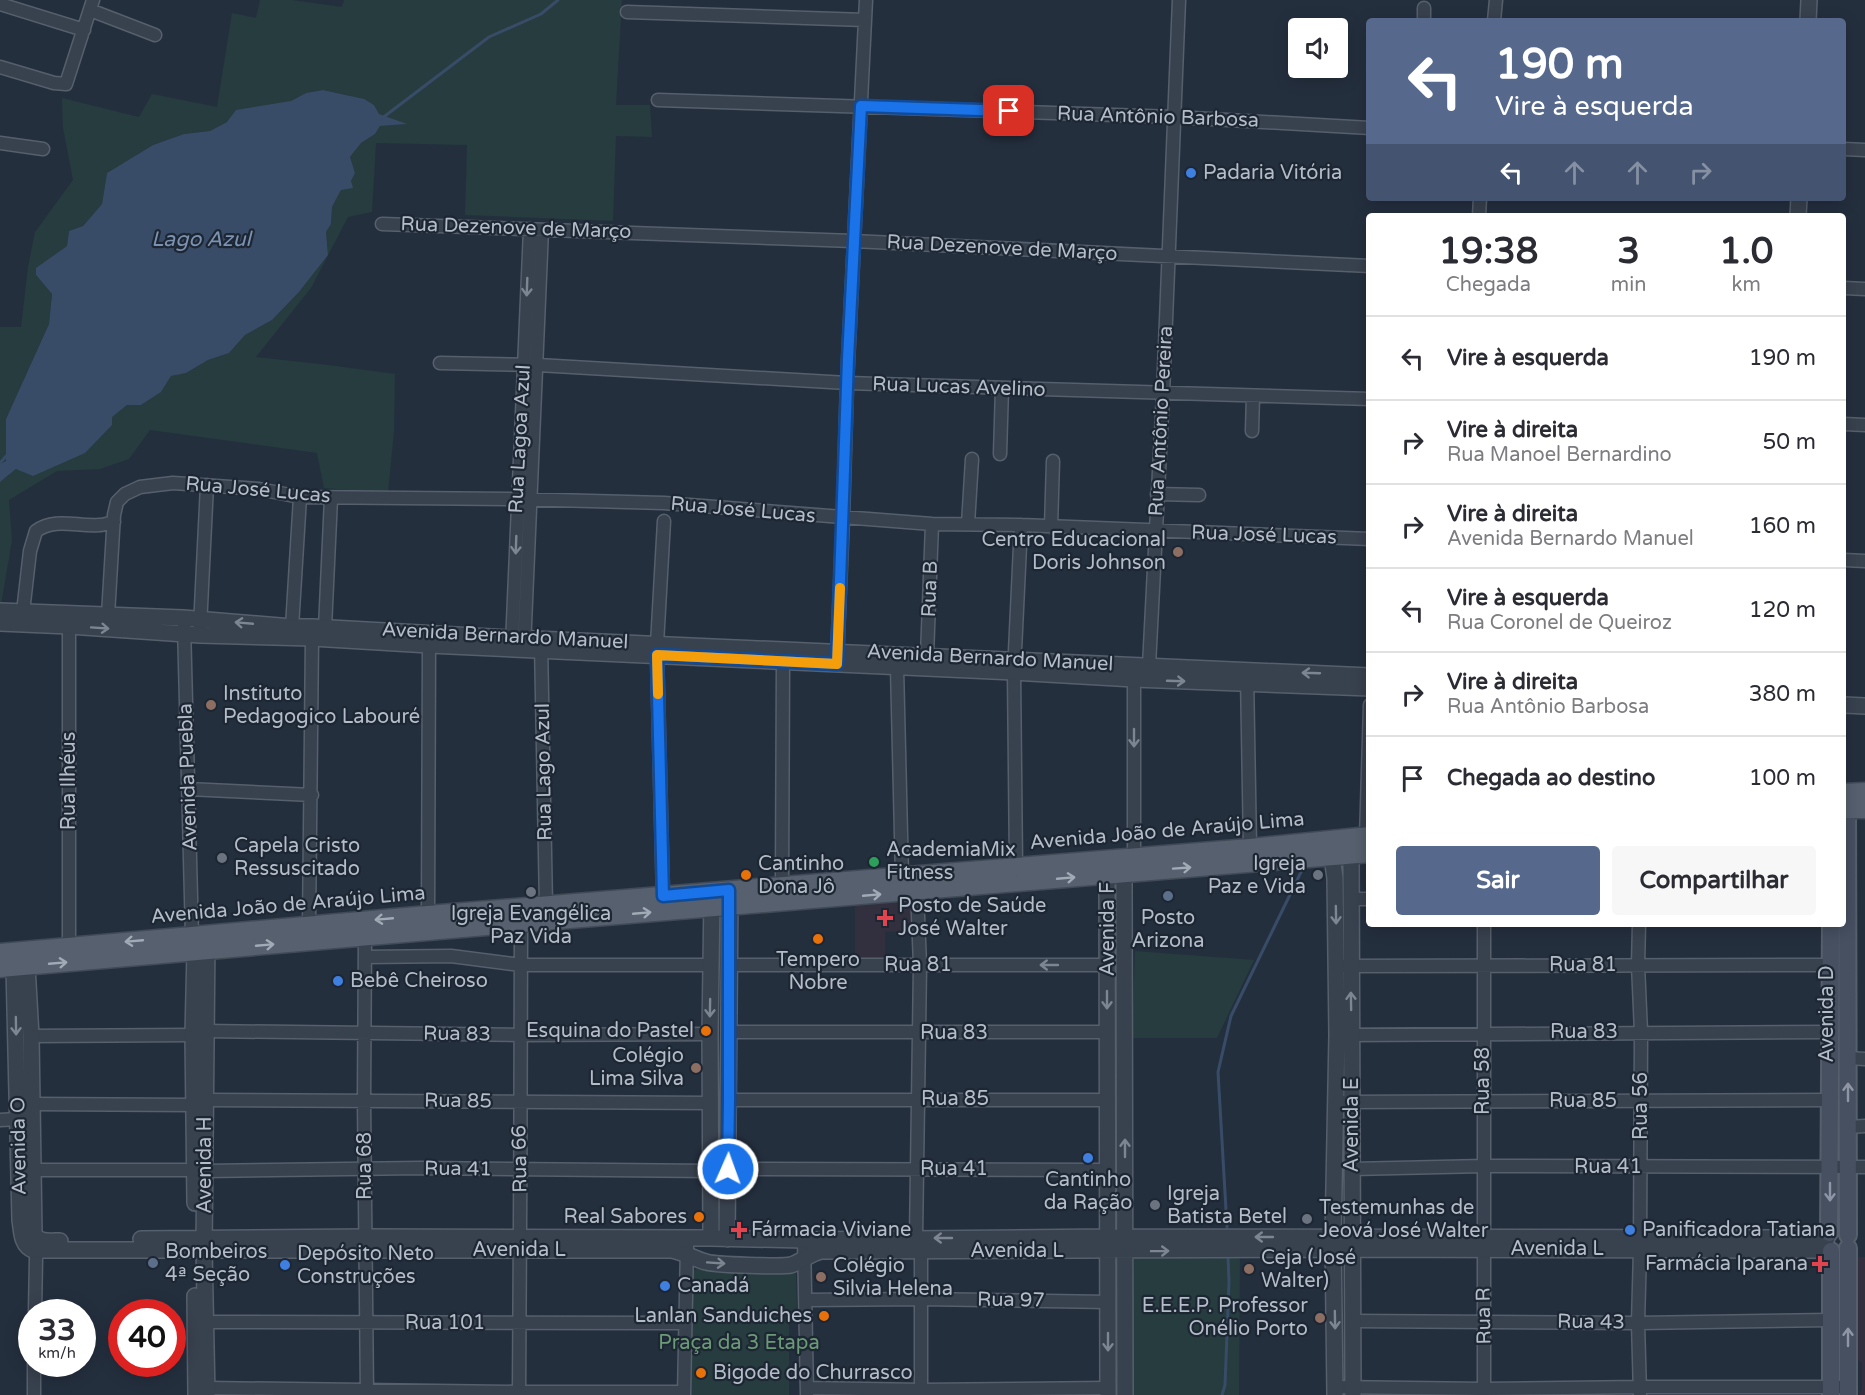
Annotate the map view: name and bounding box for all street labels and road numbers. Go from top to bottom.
street label: Rua Antônio Barbosa [1057,101,1259,133]
street label: Rua Dezenove de Março [400,212,632,244]
street label: Rua Dezenove de Março [886,230,1118,266]
street label: Rua Antônio Pereira [1144,325,1178,517]
street label: Rua Lagoa Azul [504,364,536,514]
street label: Rua Lucas Avelino [872,372,1046,402]
street label: Rua José Lucas [184,472,332,508]
street label: Rua José Lucas [669,492,817,528]
street label: Rua José Lucas [1191,520,1337,550]
street label: Rua B [917,560,943,618]
street label: Avenida Bernardo Manuel [381,618,629,654]
street label: Avenida Bernardo Manuel [866,640,1114,676]
street label: Avenida Puebla [173,703,203,851]
street label: Rua Lago Azul [531,703,557,841]
street label: Rua Ilhéus [57,732,81,830]
street label: Avenida João de Araújo Lima [1029,807,1305,855]
street label: Avenida João de Araújo Lima [150,881,426,929]
street label: Avenida F [1096,882,1120,976]
street label: Rua 81 [884,953,952,977]
street label: Rua 81 [1549,953,1617,977]
street label: Avenida D [1815,965,1839,1063]
street label: Rua 83 [1550,1020,1618,1044]
street label: Rua 83 [423,1021,491,1047]
street label: Rua 83 [920,1021,988,1045]
street label: Rua 58 [1471,1047,1495,1115]
street label: Rua 56 [1629,1072,1653,1140]
street label: Avenida E [1340,1078,1364,1172]
street label: Rua 85 [921,1087,989,1111]
street label: Rua 85 [424,1088,492,1114]
street label: Rua 85 [1549,1089,1617,1113]
street label: Avenida O [6,1097,32,1195]
street label: Avenida H [193,1116,217,1214]
street label: Rua 66 [507,1125,533,1193]
street label: Rua 68 [353,1132,377,1200]
street label: Rua 41 [1574,1155,1642,1179]
street label: Rua 41 [424,1156,492,1182]
street label: Rua 41 [920,1157,988,1181]
street label: Avenida L [1510,1237,1604,1261]
street label: Avenida L [472,1238,566,1262]
street label: Avenida L [970,1239,1064,1263]
street label: Rua 97 [977,1287,1045,1313]
street label: Rua R [1472,1287,1496,1345]
street label: Rua 43 [1557,1309,1625,1335]
street label: Rua 101 [405,1311,485,1335]

